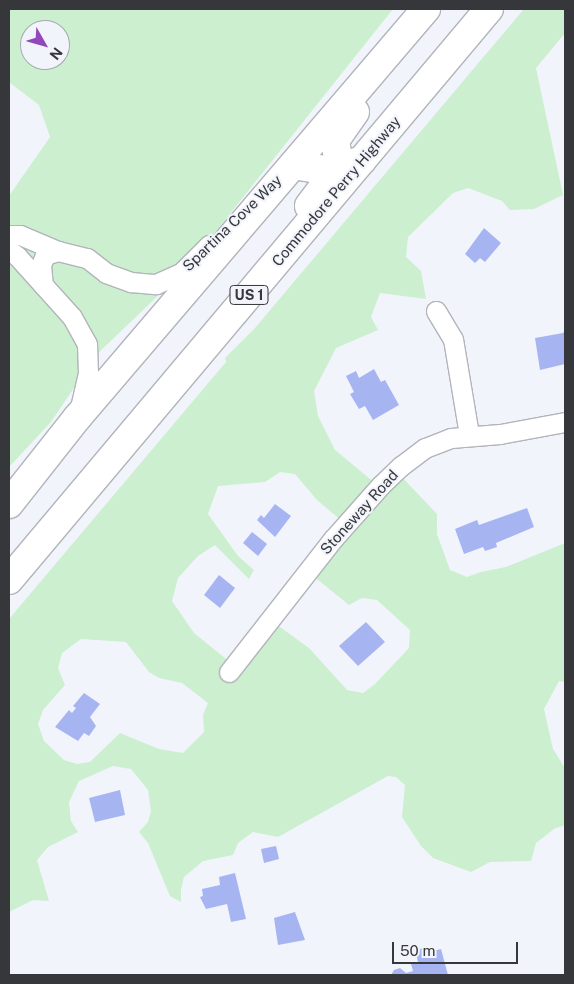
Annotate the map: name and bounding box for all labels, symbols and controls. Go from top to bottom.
north arrow [20,20,70,70]
text: N [46,44,66,63]
street label: Commodore Perry Highway [268,112,404,270]
street label: Spartina Cove Way [179,171,285,275]
road number: US 1 [229,284,269,306]
street label: Stoneway Road [316,466,402,558]
scale bar [394,932,520,964]
text: 50 m [400,942,435,959]

